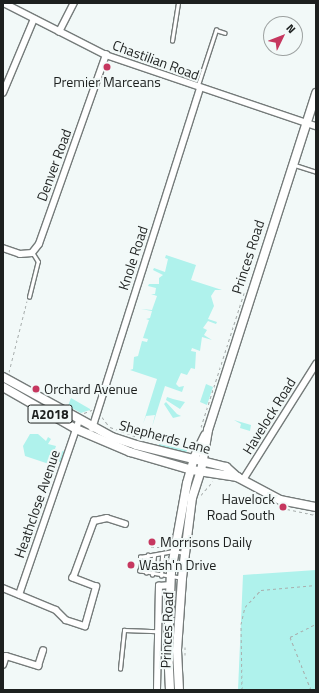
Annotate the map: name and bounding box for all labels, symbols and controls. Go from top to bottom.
north arrow [263,16,303,56]
text: N [283,20,299,37]
street label: Chastilian Road [110,37,202,83]
marker: Premier Marceans [102,62,112,72]
place label: Premier Marceans [53,74,161,90]
street label: Denver Road [33,127,75,203]
street label: Princes Road [228,218,268,296]
street label: Knole Road [115,224,151,292]
street label: Havelock Road [239,375,299,457]
place label: Orchard Avenue [44,381,138,397]
marker: Orchard Avenue [31,384,41,394]
road number: A2018 [27,403,73,425]
street label: Shepherds Lane [117,417,213,457]
street label: Heathclose Avenue [11,448,63,560]
place label: Havelock Road South [207,491,275,524]
marker: Havelock Road South [278,502,288,512]
place label: Morrisons Daily [160,534,252,550]
marker: Morrisons Daily [147,537,157,547]
place label: Wash'n Drive [139,557,216,573]
marker: Wash'n Drive [126,560,136,570]
street label: Princes Road [157,591,177,669]

